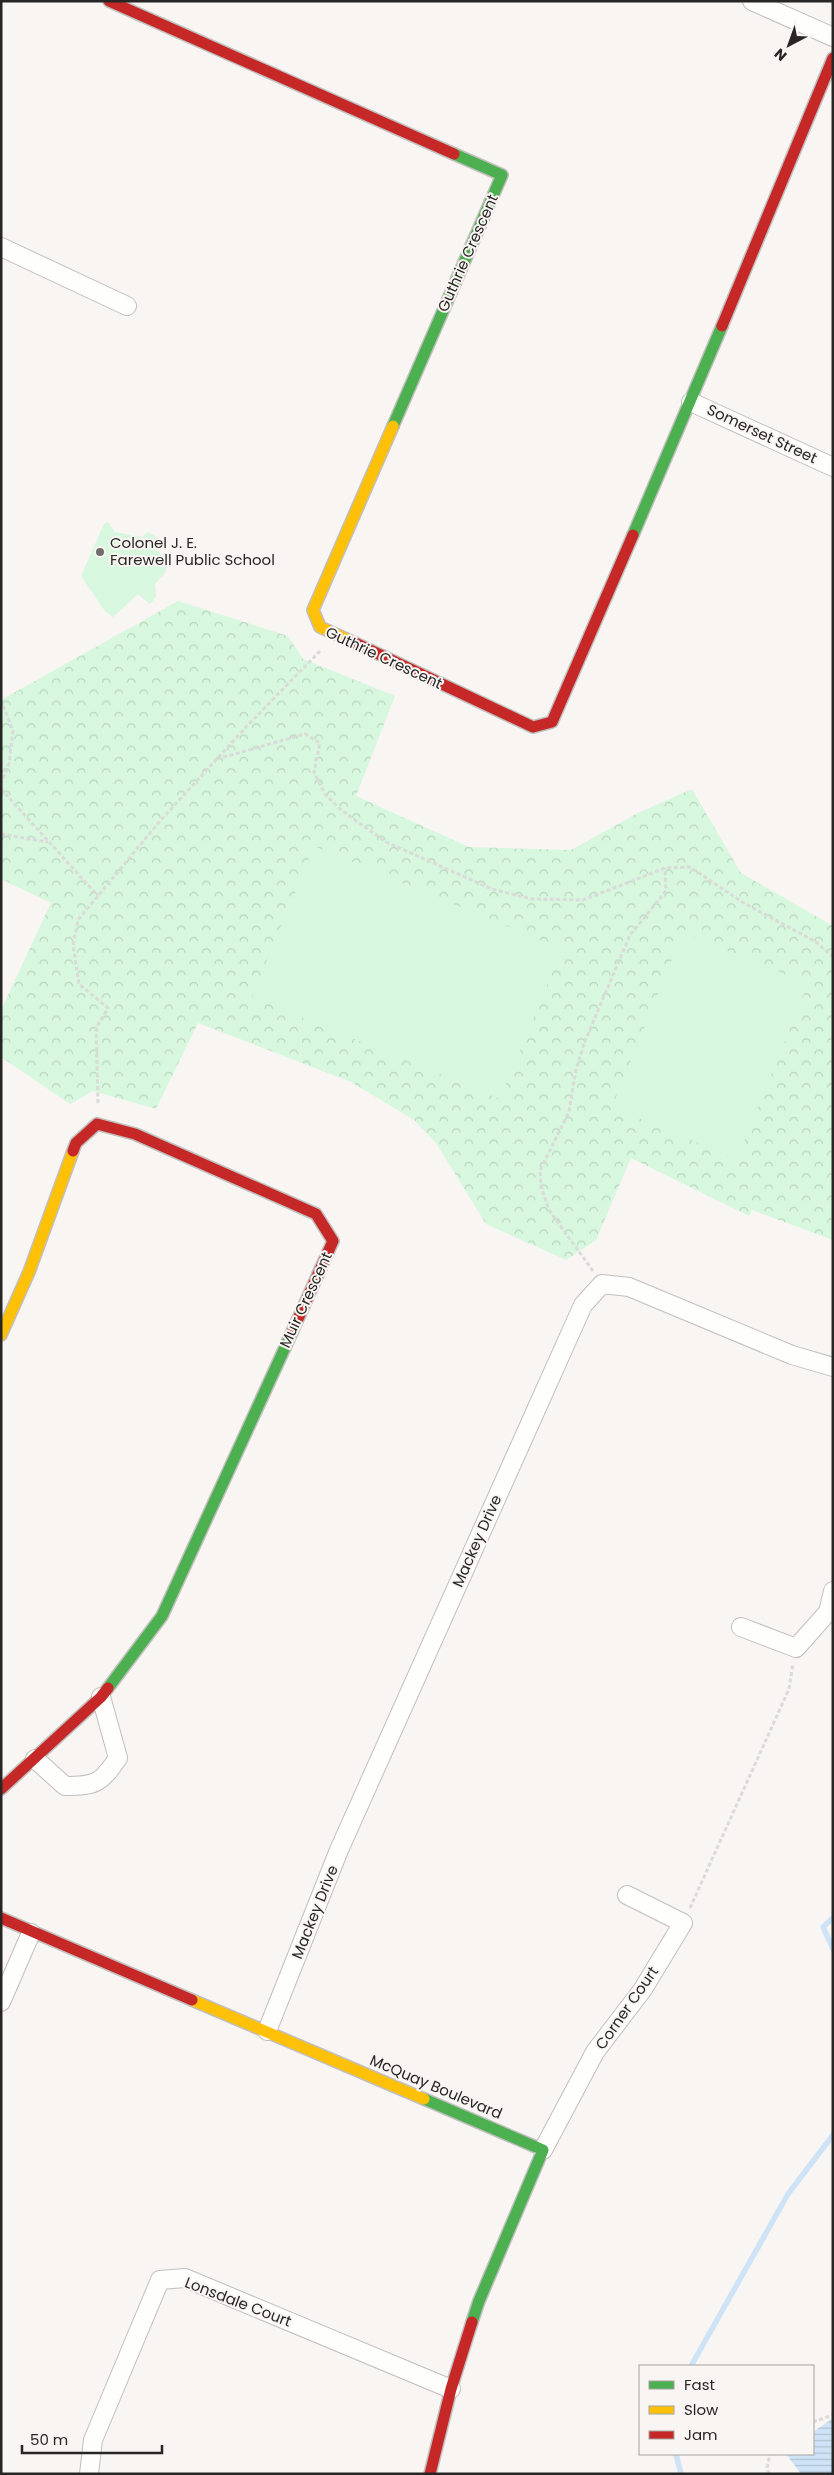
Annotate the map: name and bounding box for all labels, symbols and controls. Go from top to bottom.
north arrow [764,20,814,70]
text: N [770,44,791,66]
street label: Guthrie Crescent [432,191,503,315]
street label: Somerset Street [704,399,821,468]
place label: Colonel J. E. Farewell Public School [110,532,275,570]
marker: Colonel J. E. Farewell Public School [94,546,106,558]
street label: Guthrie Crescent [322,621,446,694]
street label: Muir Crescent [274,1248,337,1351]
street label: Mackey Drive [447,1491,506,1590]
street label: Mackey Drive [286,1862,343,1962]
street label: Corner Court [590,1962,663,2054]
street label: McQuay Boulevard [367,2049,506,2124]
street label: Lonsdale Court [182,2272,295,2332]
legend [639,2365,814,2455]
text: Fast [684,2374,715,2395]
text: Slow [684,2399,719,2420]
scale bar [22,2422,162,2454]
text: Jam [684,2424,718,2445]
text: 50 m [30,2429,68,2450]

